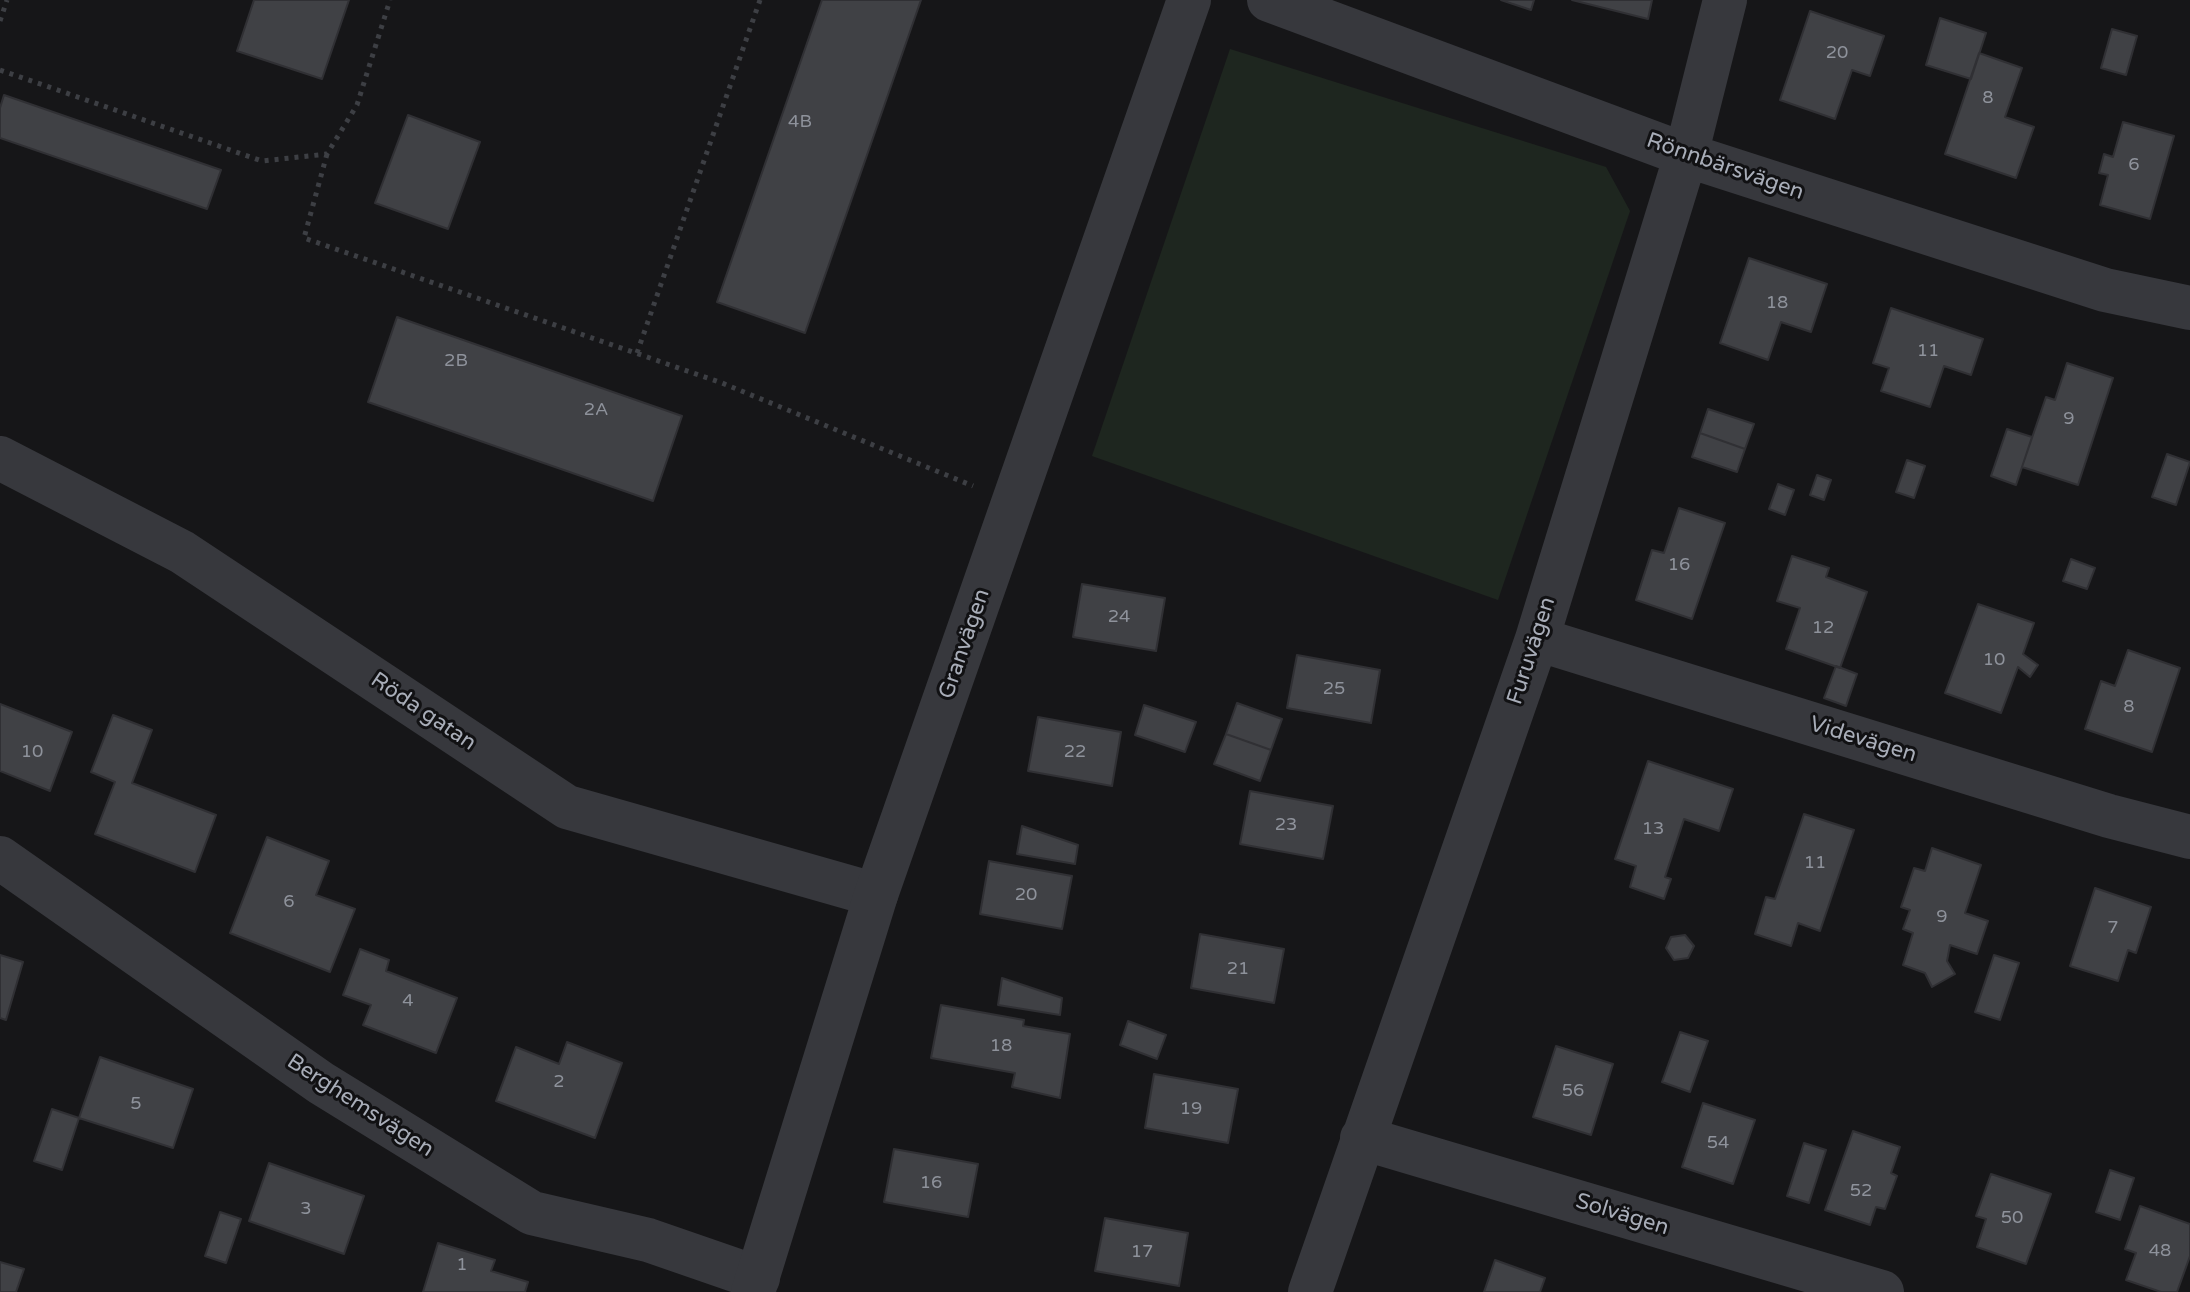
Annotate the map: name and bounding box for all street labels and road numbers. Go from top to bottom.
street label: Rönnbärsvägen [1643,128,1807,206]
street label: Granvägen [934,586,996,702]
street label: Furuvägen [1502,594,1562,708]
street label: Röda gatan [365,667,481,757]
street label: Videvägen [1806,711,1920,769]
street label: Berghemsvägen [282,1049,438,1163]
street label: Solvägen [1572,1188,1672,1242]

